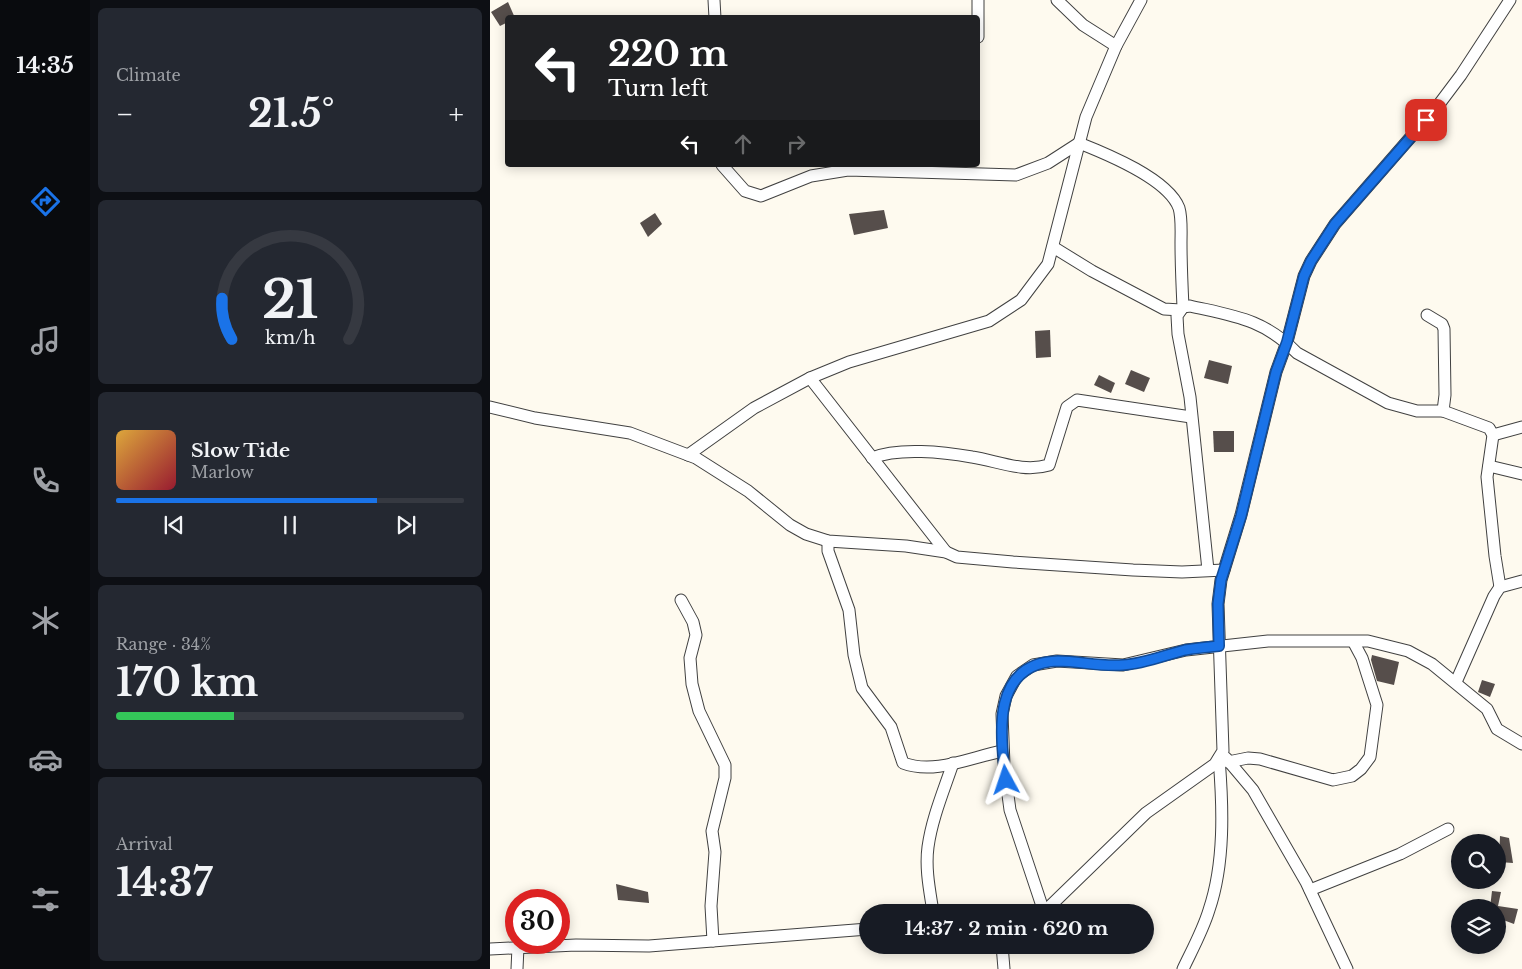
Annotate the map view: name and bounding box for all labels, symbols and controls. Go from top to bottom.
text: 220 m [608,32,728,75]
icon: left [525,35,590,100]
text: 14:35 [16,52,74,79]
text: Climate [116,65,181,85]
text: Turn left [608,75,708,102]
text: 21.5° [248,90,334,137]
text: − [116,97,134,132]
text: + [449,97,464,132]
pin [1405,99,1447,141]
icon: arrive [1412,106,1440,134]
icon: left [676,130,704,158]
icon: ahead [729,130,757,158]
icon: right [782,130,810,158]
icon: directions [28,184,63,219]
text: 21 [262,268,318,332]
icon: music [28,323,63,358]
text: km/h [265,327,315,349]
text: Slow Tide [191,439,290,462]
text: Marlow [191,462,254,482]
icon: phone [28,463,63,498]
icon: previous [160,511,188,539]
icon: pause [276,511,304,539]
icon: next [392,511,420,539]
icon: climate [28,603,63,638]
text: Range · 34% [116,634,211,654]
text: 170 km [116,659,258,706]
icon: car [28,742,63,777]
position arrow [979,753,1031,805]
text: Arrival [116,834,173,854]
map controls [1451,834,1506,954]
button: search [1451,834,1506,889]
text: 14:37 [116,859,212,906]
icon: filters [28,882,63,917]
speed limit sign: 30 [505,889,570,954]
button: layers [1451,899,1506,954]
text: 14:37 · 2 min · 620 m [905,917,1108,940]

